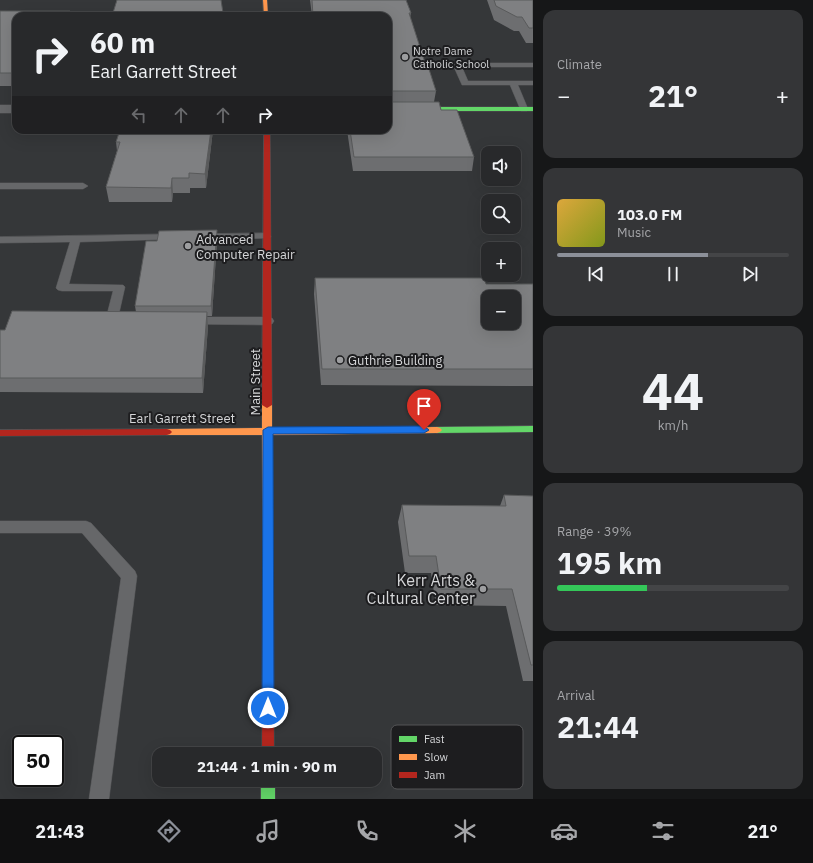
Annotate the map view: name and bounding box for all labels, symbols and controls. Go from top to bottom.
text: 60 m [90,24,155,61]
icon: right [24,28,76,80]
place label: Notre Dame Catholic School [413,44,489,71]
marker: Notre Dame Catholic School [400,52,410,62]
text: Climate [557,56,602,73]
text: Earl Garrett Street [90,60,237,83]
text: 21° [648,76,698,115]
text: − [557,81,570,110]
text: + [776,81,789,110]
icon: left [128,104,150,126]
icon: ahead [170,104,192,126]
icon: ahead [212,104,234,126]
icon: right [254,104,276,126]
map controls [481,146,521,330]
button: sound [481,146,521,186]
button: search [481,194,521,234]
text: 103.0 FM [617,205,682,224]
text: Music [617,224,651,241]
place label: Advanced Computer Repair [196,231,295,263]
marker: Advanced Computer Repair [183,241,193,251]
button: + [481,242,521,282]
icon: previous [585,263,607,285]
icon: pause [662,263,684,285]
icon: next [739,263,761,285]
button: − [481,290,521,330]
street label: Main Street [247,349,264,415]
place label: Guthrie Building [348,352,442,369]
marker: Guthrie Building [335,355,345,365]
text: 44 [642,357,704,424]
pin [407,389,441,430]
icon: arrive [413,395,435,417]
street label: Earl Garrett Street [129,410,235,427]
text: km/h [658,417,688,434]
text: Range · 39% [557,523,631,540]
text: 195 km [557,543,662,582]
place label: Kerr Arts & Cultural Center [367,570,475,608]
marker: Kerr Arts & Cultural Center [478,584,488,594]
position arrow [247,687,289,729]
text: Arrival [557,687,595,704]
text: 21:44 [557,707,639,746]
legend [391,725,523,789]
text: Fast [424,732,445,746]
speed limit sign: 50 [12,735,64,787]
text: Slow [424,750,448,764]
text: 21:44 · 1 min · 90 m [197,757,337,776]
text: Jam [424,768,445,782]
icon: directions [155,817,183,845]
icon: music [254,817,282,845]
icon: phone [353,817,381,845]
icon: climate [451,817,479,845]
icon: car [550,817,578,845]
icon: filters [649,817,677,845]
text: 21:43 [35,820,85,843]
text: 21° [748,820,778,843]

